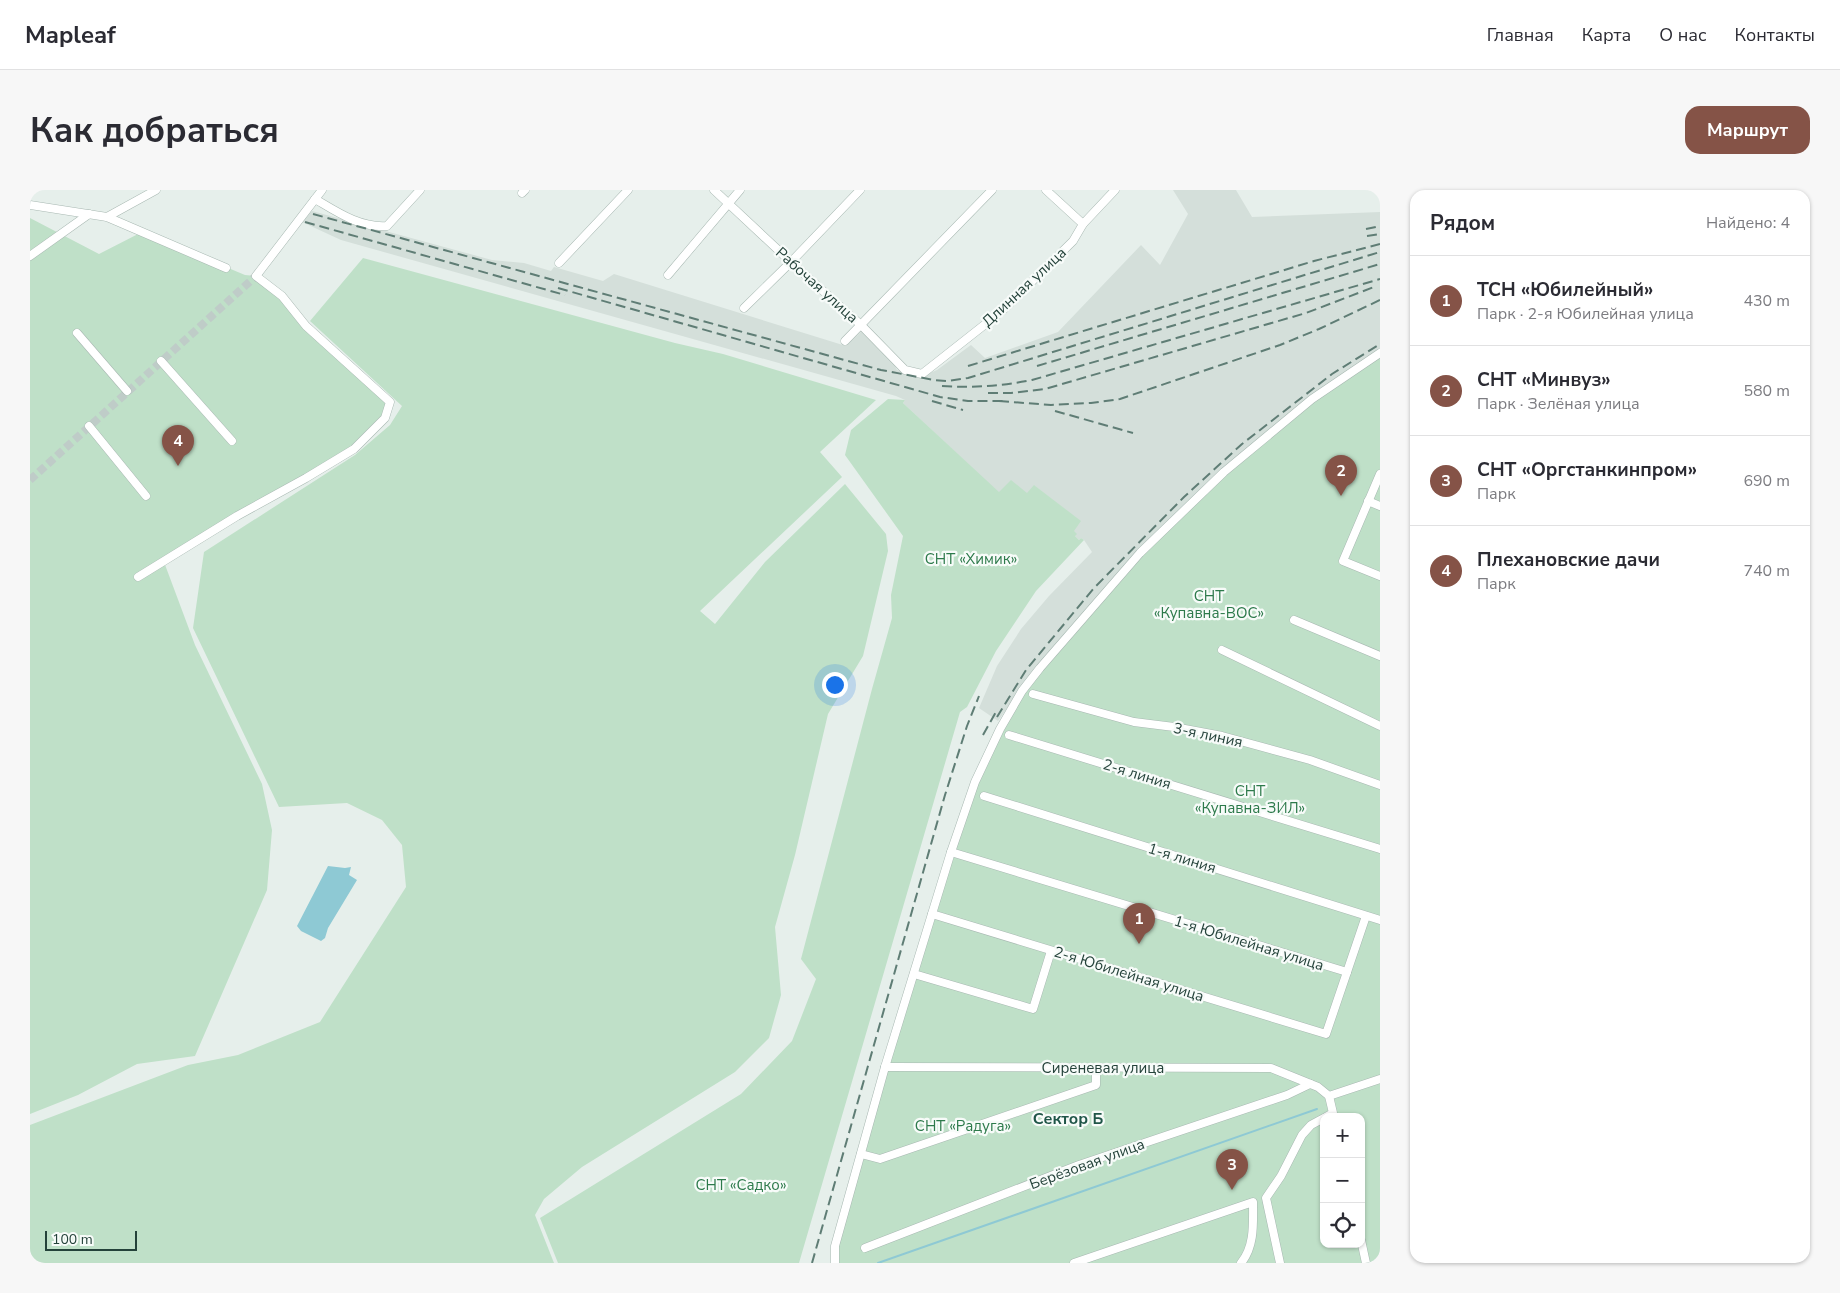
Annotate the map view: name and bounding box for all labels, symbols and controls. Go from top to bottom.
text: Mapleaf [25,19,116,51]
text: Главная [1487,23,1554,47]
text: Карта [1582,23,1631,47]
text: О нас [1659,23,1707,47]
text: Контакты [1735,23,1815,47]
button: Маршрут [1685,106,1810,154]
text: Как добраться [30,107,279,154]
text: Рядом [1430,209,1495,237]
text: Найдено: 4 [1706,212,1790,234]
street label: Рабочая улица [771,243,863,327]
street label: Длинная улица [977,243,1071,331]
text: ТСН «Юбилейный» [1477,277,1653,303]
text: 1 [1441,290,1451,312]
text: 430 m [1743,290,1790,312]
text: Парк · 2-я Юбилейная улица [1477,303,1694,325]
text: СНТ «Минвуз» [1477,367,1611,393]
text: 2 [1441,380,1451,402]
text: 580 m [1743,380,1790,402]
text: Парк · Зелёная улица [1477,393,1640,415]
pin: 4 [162,425,194,466]
pin: 2 [1325,455,1357,496]
text: СНТ «Оргстанкинпром» [1477,457,1697,483]
text: 3 [1441,470,1451,492]
text: 690 m [1743,470,1790,492]
text: Парк [1477,483,1516,505]
text: Плехановские дачи [1477,547,1660,573]
park label: СНТ «Химик» [925,549,1017,569]
text: 4 [1441,560,1451,582]
text: 740 m [1743,560,1790,582]
text: Парк [1477,573,1516,595]
park label: СНТ «Купавна-ВОС» [1154,586,1264,623]
your location [822,672,848,698]
street label: 3-я линия [1172,718,1244,752]
street label: 2-я линия [1100,754,1174,794]
park label: СНТ «Купавна-ЗИЛ» [1195,781,1305,818]
street label: 1-я линия [1145,838,1219,878]
pin: 1 [1123,903,1155,944]
street label: 1-я Юбилейная улица [1172,911,1326,975]
street label: 2-я Юбилейная улица [1052,942,1206,1006]
street label: Сиреневая улица [1042,1058,1164,1078]
district label: Сектор Б [1033,1108,1103,1130]
map controls [1320,1113,1365,1248]
button: + [1320,1113,1365,1158]
park label: СНТ «Радуга» [915,1116,1011,1136]
street label: Берёзовая улица [1027,1134,1147,1194]
pin: 3 [1216,1149,1248,1190]
button: − [1320,1158,1365,1203]
park label: СНТ «Садко» [695,1175,787,1195]
button: locate [1320,1203,1365,1248]
scale bar [45,1228,138,1251]
text: 100 m [52,1230,93,1249]

